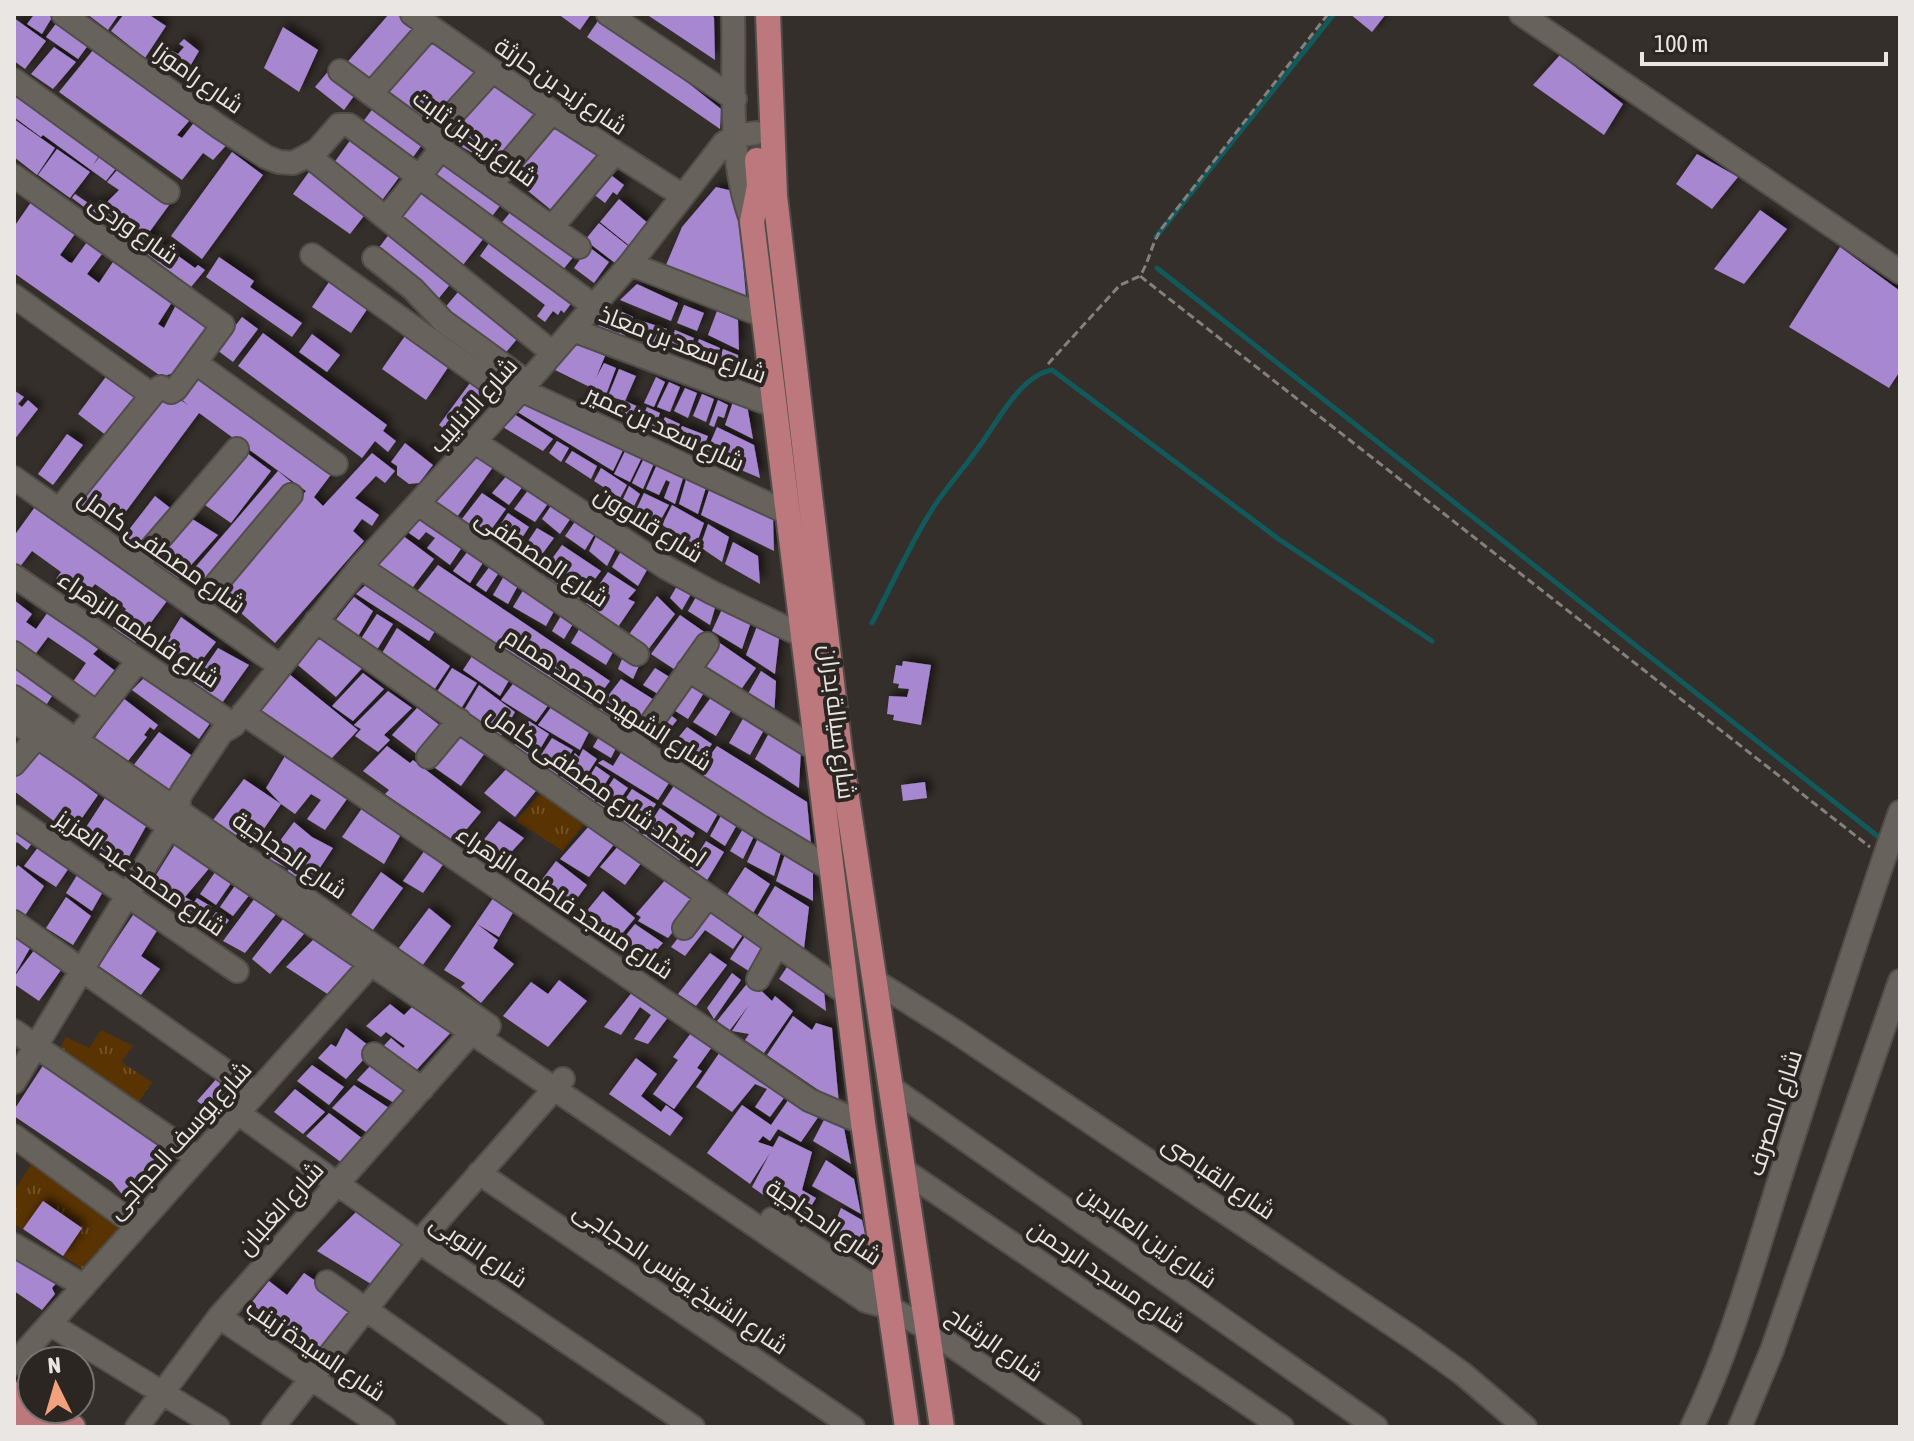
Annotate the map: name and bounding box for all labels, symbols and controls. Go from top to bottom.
scale bar [1642,16,1886,66]
text: 100 m [1654,30,1708,57]
street label: شارع زيد بن حارثة [488,32,632,143]
street label: شارع راموزا [146,37,249,122]
street label: شارع زيد بن ثابت [406,84,542,194]
street label: شارع وردى [83,189,184,272]
street label: شارع سعد بن معاذ [595,300,770,391]
street label: شارع الانابيب [423,352,525,460]
street label: شارع سعد بن عمير [578,379,749,479]
street label: شارع قلاوون [588,480,708,570]
street label: شارع مصطفى كامل [72,483,251,621]
street label: شارع المصطفى [469,504,613,615]
street label: شارع فاطمه الزهراء [52,565,225,695]
street label: شارع الشهيد محمد همام [497,622,717,779]
street label: شارع سيالة بدران [812,643,861,801]
street label: امتداد شارع مصطفى كامل [481,700,712,874]
street label: شارع محمد عبد العزيز [48,803,231,944]
street label: شارع الحجاجية [226,806,352,907]
street label: شارع مسجد فاطمه الزهراء [450,819,678,987]
street label: شارع المصرف [1741,1047,1810,1180]
street label: شارع يوسف الحجاجى [101,1056,259,1226]
street label: شارع القباصى [1156,1129,1281,1227]
street label: شارع الغلبان [231,1156,331,1262]
street label: شارع الحجاجية [760,1174,887,1273]
street label: شارع زين العابدين [1072,1178,1222,1296]
street label: شارع الشيخ يونس الحجاجى [567,1196,793,1362]
street label: شارع النوبى [424,1209,533,1296]
street label: شارع مسجد الرحمن [1022,1214,1190,1341]
street label: شارع السيدة زينب [240,1294,391,1409]
street label: شارع الرشاح [940,1301,1048,1389]
north arrow [16,1345,96,1425]
text: N [47,1352,62,1379]

